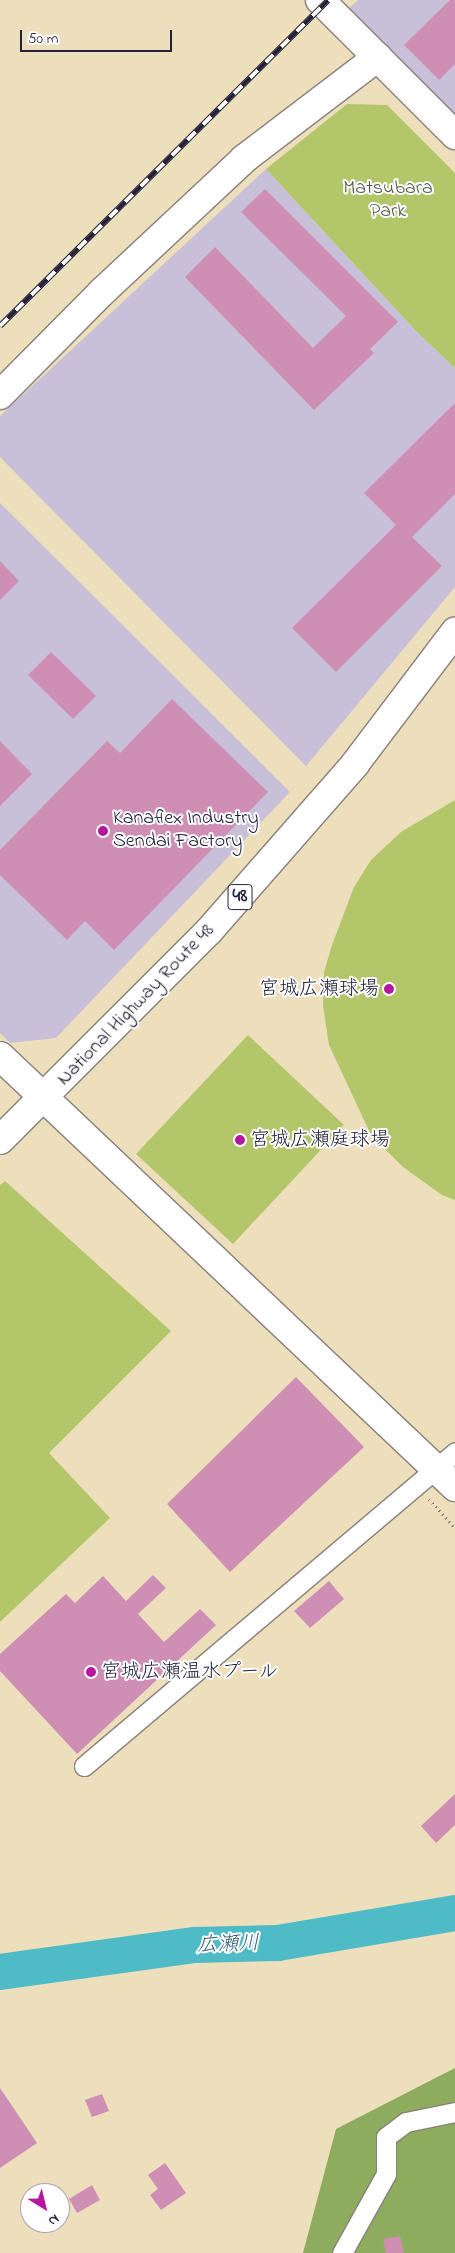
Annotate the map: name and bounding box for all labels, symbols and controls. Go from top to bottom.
scale bar [22,20,175,52]
text: 50 m [28,28,58,50]
park label: Matsubara Park [343,177,433,224]
place label: Kanaflex Industry Sendai Factory [113,807,259,854]
marker: Kanaflex Industry Sendai Factory [97,825,109,837]
road number: 48 [228,880,252,914]
street label: National Highway Route 48 [52,919,220,1091]
place label: 宮城広瀬球場 [259,977,379,1001]
marker: 宮城広瀬球場 [383,983,395,995]
place label: 宮城広瀬庭球場 [250,1128,390,1152]
marker: 宮城広瀬庭球場 [234,1134,246,1146]
place label: 宮城広瀬温水プール [101,1660,280,1684]
marker: 宮城広瀬温水プール [85,1666,97,1678]
water label: 広瀬川 [196,1931,260,1959]
north arrow [20,2183,70,2233]
text: N [44,2208,64,2231]

